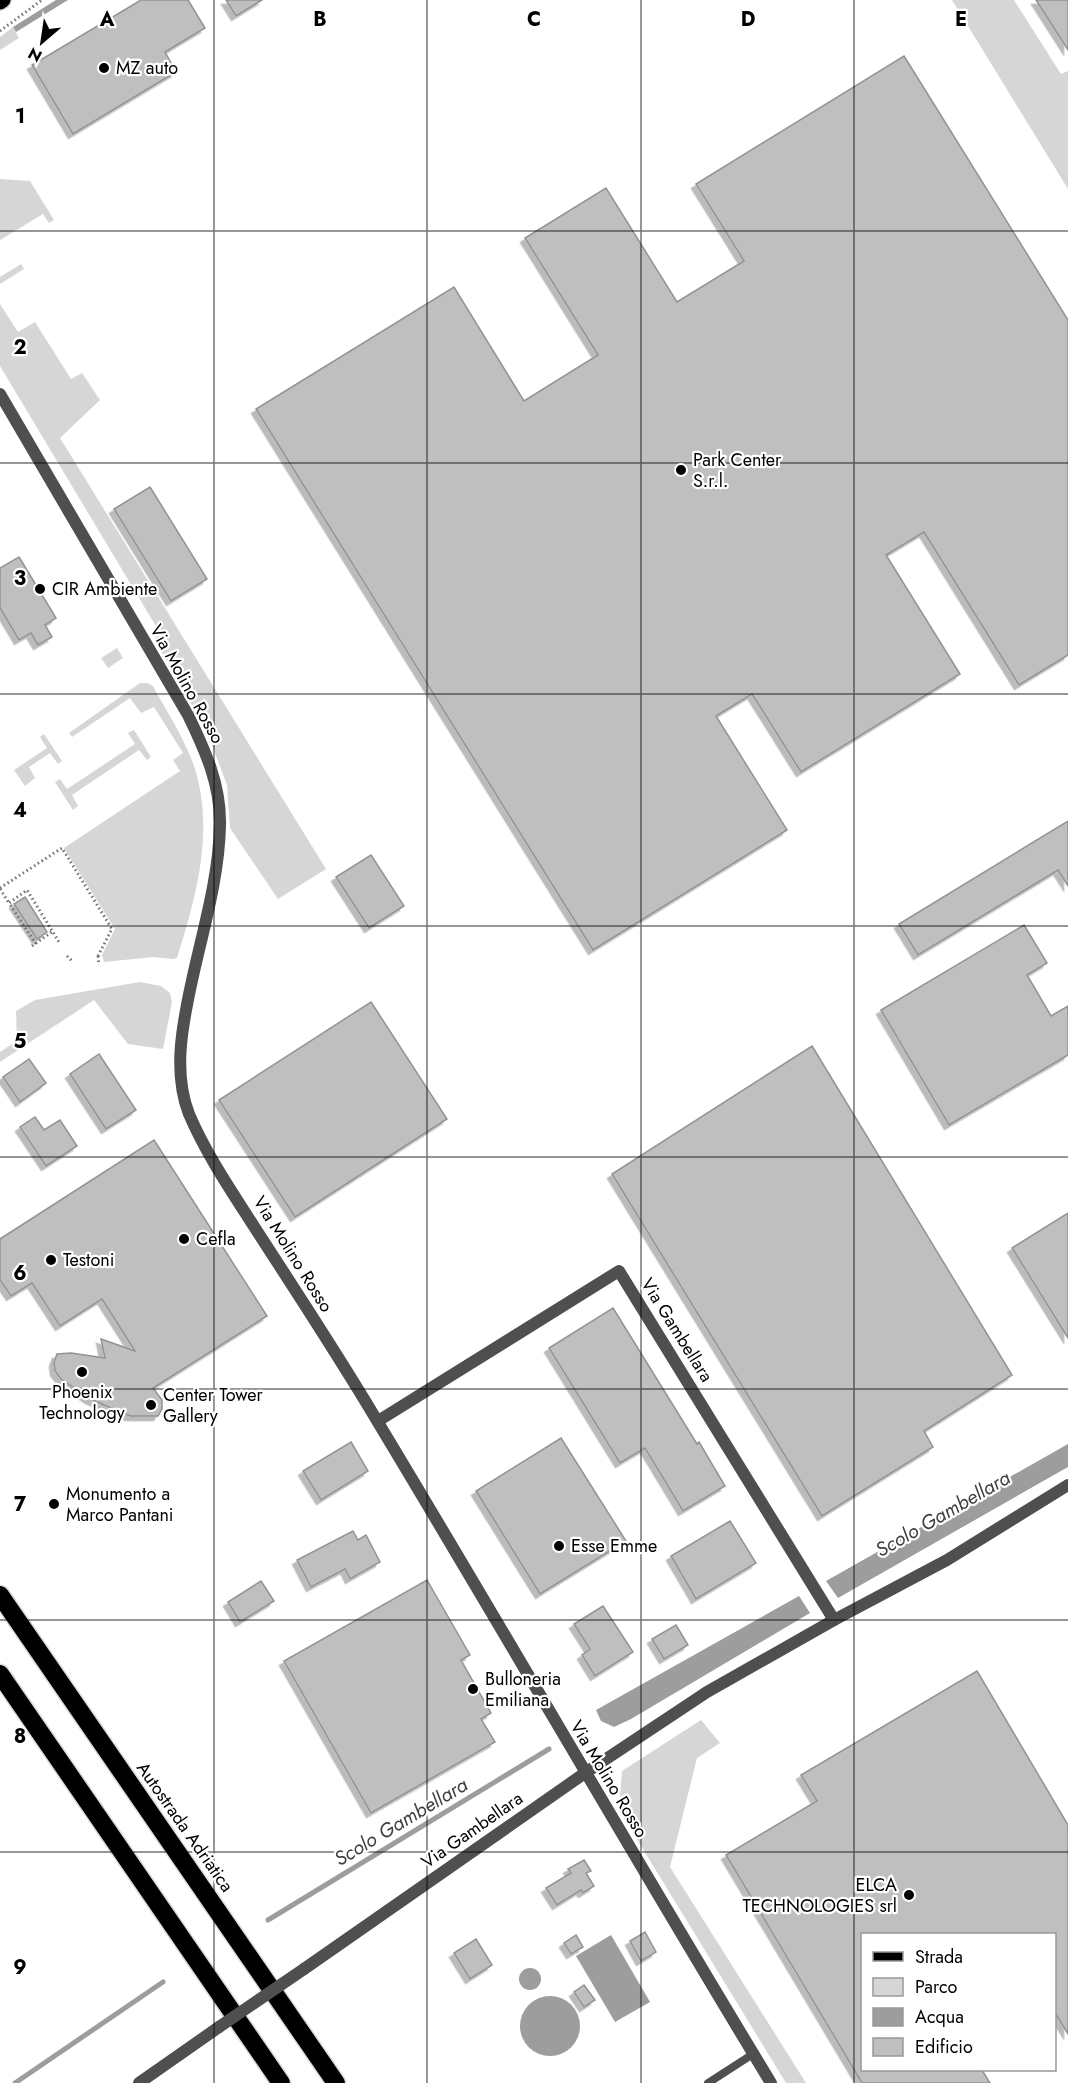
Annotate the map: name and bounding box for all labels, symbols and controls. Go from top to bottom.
text: A [99,5,115,34]
text: B [313,5,327,34]
text: C [527,5,541,34]
text: D [741,5,755,34]
text: E [955,5,967,34]
north arrow [12,12,72,72]
text: N [24,42,46,68]
place label: MZ auto [116,55,178,81]
marker: MZ auto [97,61,111,75]
text: 1 [15,102,25,131]
text: 2 [13,333,27,362]
place label: Park Center S.r.l. [693,447,782,494]
marker: Park Center S.r.l. [674,463,688,477]
text: 3 [14,564,26,593]
place label: CIR Ambiente [52,576,157,602]
marker: CIR Ambiente [33,582,47,596]
street label: Via Molino Rosso [143,620,231,749]
text: 4 [13,796,27,825]
text: 5 [14,1027,27,1056]
street label: Via Molino Rosso [247,1191,339,1317]
place label: Cefla [196,1226,236,1252]
marker: Cefla [177,1232,191,1246]
place label: Testoni [63,1247,114,1273]
marker: Testoni [44,1253,58,1267]
text: 6 [13,1259,27,1288]
street label: Via Gambellara [635,1273,719,1387]
marker: Phoenix Technology [75,1365,89,1379]
place label: Phoenix Technology [39,1379,125,1426]
place label: Center Tower Gallery [163,1382,264,1429]
marker: Center Tower Gallery [144,1398,158,1412]
water label: Scolo Gambellara [870,1464,1016,1564]
place label: Monumento a Marco Pantani [66,1481,174,1528]
text: 7 [14,1490,27,1519]
marker: Monumento a Marco Pantani [47,1497,61,1511]
place label: Esse Emme [571,1533,657,1559]
marker: Esse Emme [552,1539,566,1553]
place label: Bulloneria Emiliana [485,1666,561,1713]
marker: Bulloneria Emiliana [466,1682,480,1696]
street label: Via Molino Rosso [564,1715,654,1843]
text: 8 [14,1722,26,1751]
street label: Autostrada Adriatica [130,1757,240,1897]
water label: Scolo Gambellara [329,1771,473,1873]
street label: Via Gambellara [416,1785,528,1875]
place label: ELCA TECHNOLOGIES srl [742,1872,897,1919]
marker: ELCA TECHNOLOGIES srl [902,1888,916,1902]
legend [861,1933,1056,2071]
text: Strada [915,1944,963,1970]
text: 9 [13,1953,27,1982]
text: Parco [915,1974,957,2000]
text: Acqua [915,2004,964,2030]
text: Edificio [915,2034,973,2060]

